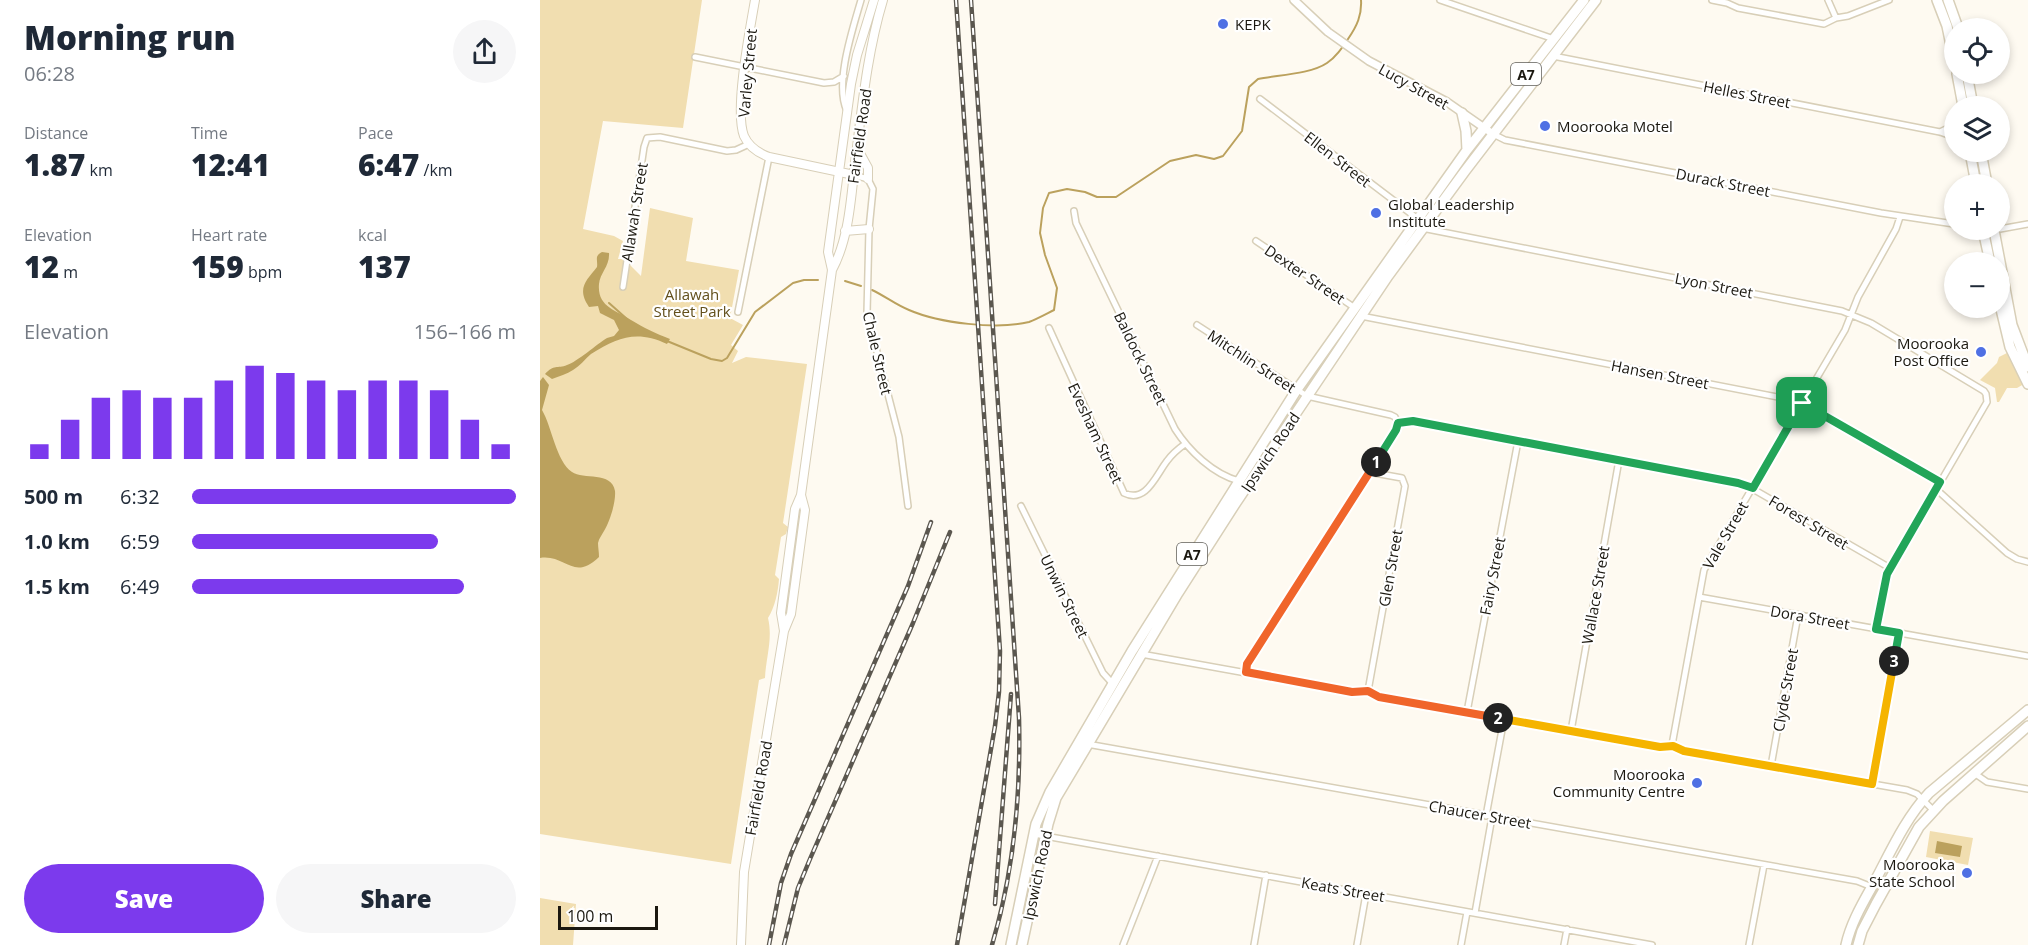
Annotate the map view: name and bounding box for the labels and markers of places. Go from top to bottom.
place label: KEPK [1235,14,1272,34]
marker: KEPK [1216,17,1230,31]
place label: Moorooka Motel [1557,116,1673,136]
marker: Moorooka Motel [1538,119,1552,133]
place label: Global Leadership Institute [1388,194,1515,231]
marker: Global Leadership Institute [1369,206,1383,220]
place label: Moorooka Post Office [1893,333,1969,370]
marker: Moorooka Post Office [1974,345,1988,359]
pin [1776,377,1827,428]
pin: 1 [1361,447,1391,477]
pin: 3 [1879,646,1909,676]
pin: 2 [1483,703,1513,733]
place label: Moorooka Community Centre [1553,764,1685,801]
marker: Moorooka Community Centre [1690,776,1704,790]
place label: Moorooka State School [1869,854,1955,891]
marker: Moorooka State School [1960,866,1974,880]

